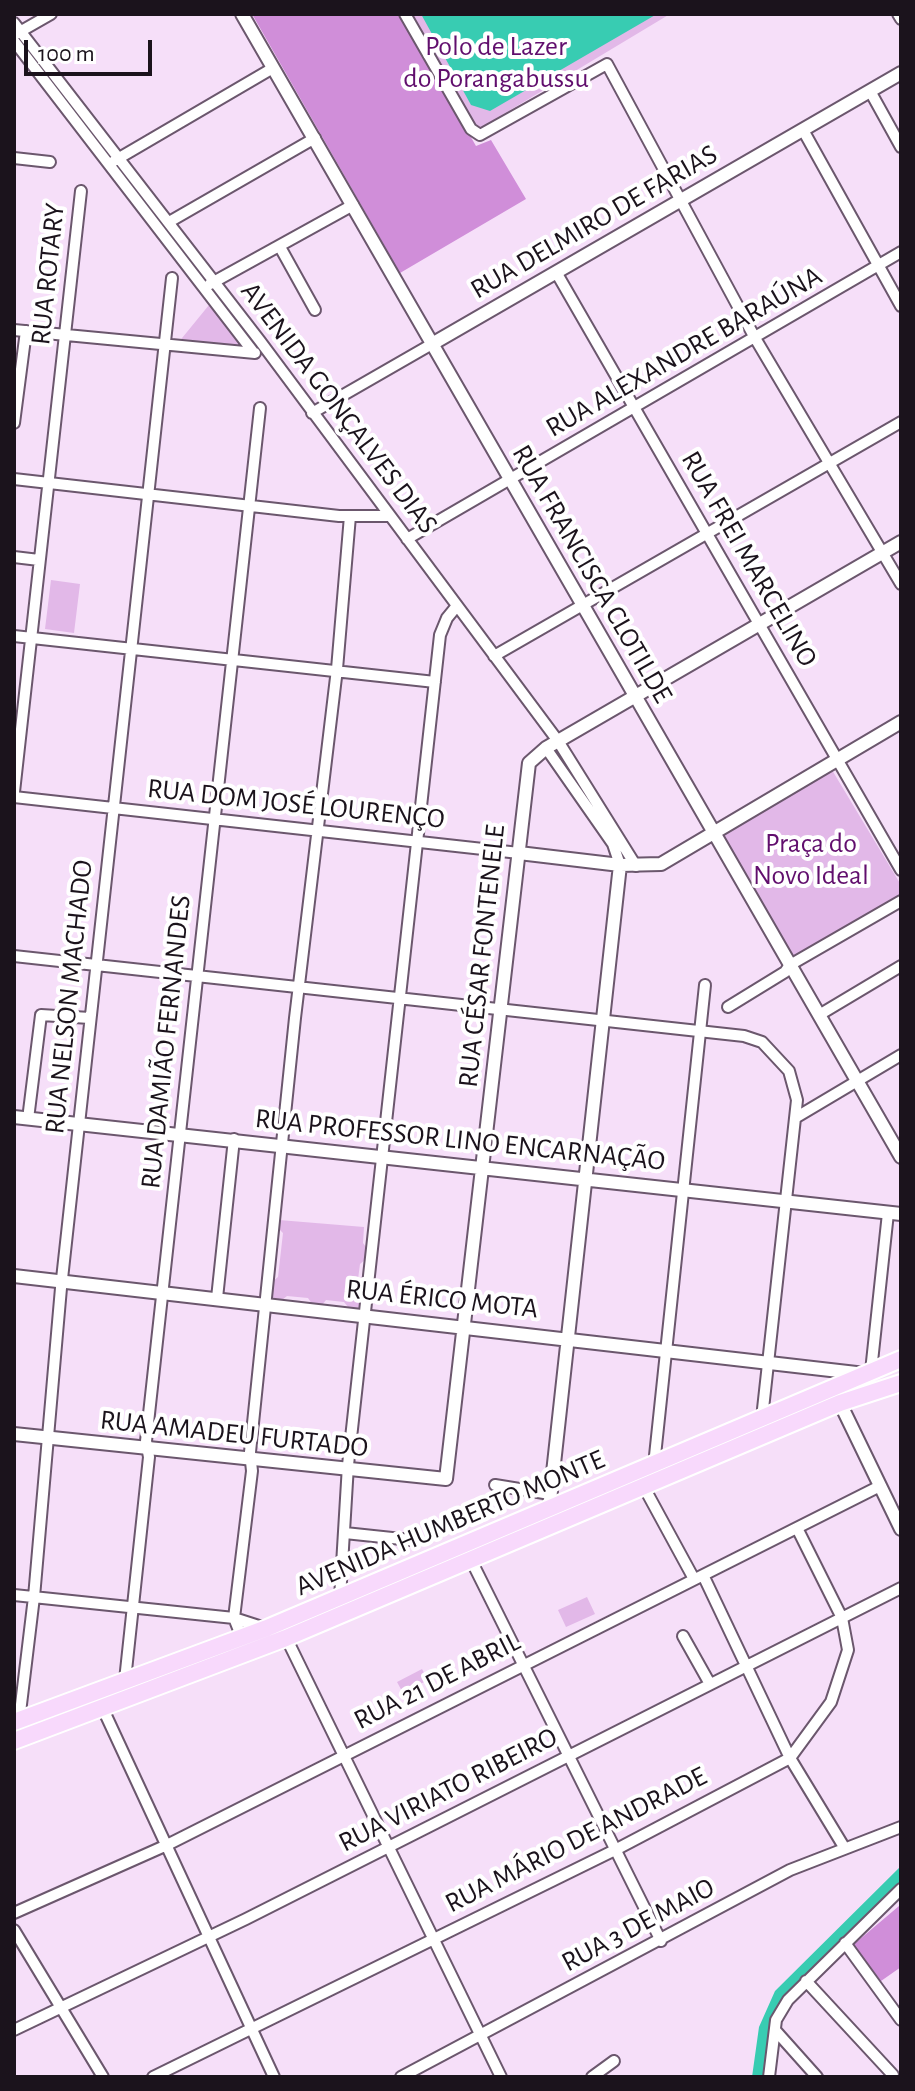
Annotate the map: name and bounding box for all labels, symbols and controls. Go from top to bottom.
scale bar [28,24,156,74]
park label: Polo de Lazer do Porangabussu [403,30,589,96]
text: 100 m [38,42,95,66]
street label: RUA DELMIRO DE FARIAS [465,138,723,306]
street label: RUA ROTARY [24,201,72,347]
street label: RUA ALEXANDRE BARAÚNA [540,259,828,445]
street label: AVENIDA GONÇALVES DIAS [233,276,445,540]
street label: RUA FRANCISCA CLOTILDE [504,439,680,709]
street label: RUA FREI MARCELINO [674,445,824,673]
street label: RUA DOM JOSÉ LOURENÇO [146,772,446,836]
street label: RUA CÉSAR FONTENELE [451,823,513,1089]
park label: Praça do Novo Ideal [753,827,869,893]
street label: RUA NELSON MACHADO [38,858,100,1136]
street label: RUA DAMIÃO FERNANDES [134,894,198,1190]
street label: RUA PROFESSOR LINO ENCARNAÇÃO [253,1102,667,1178]
street label: RUA ÉRICO MOTA [344,1272,540,1326]
street label: RUA AMADEU FURTADO [98,1403,370,1465]
street label: AVENIDA HUMBERTO MONTE [290,1443,610,1603]
street label: RUA 21 DE ABRIL [348,1625,526,1737]
street label: RUA VIRIATO RIBEIRO [333,1720,563,1860]
street label: RUA MÁRIO DE ANDRADE [440,1759,712,1921]
street label: RUA 3 DE MAIO [556,1871,720,1979]

